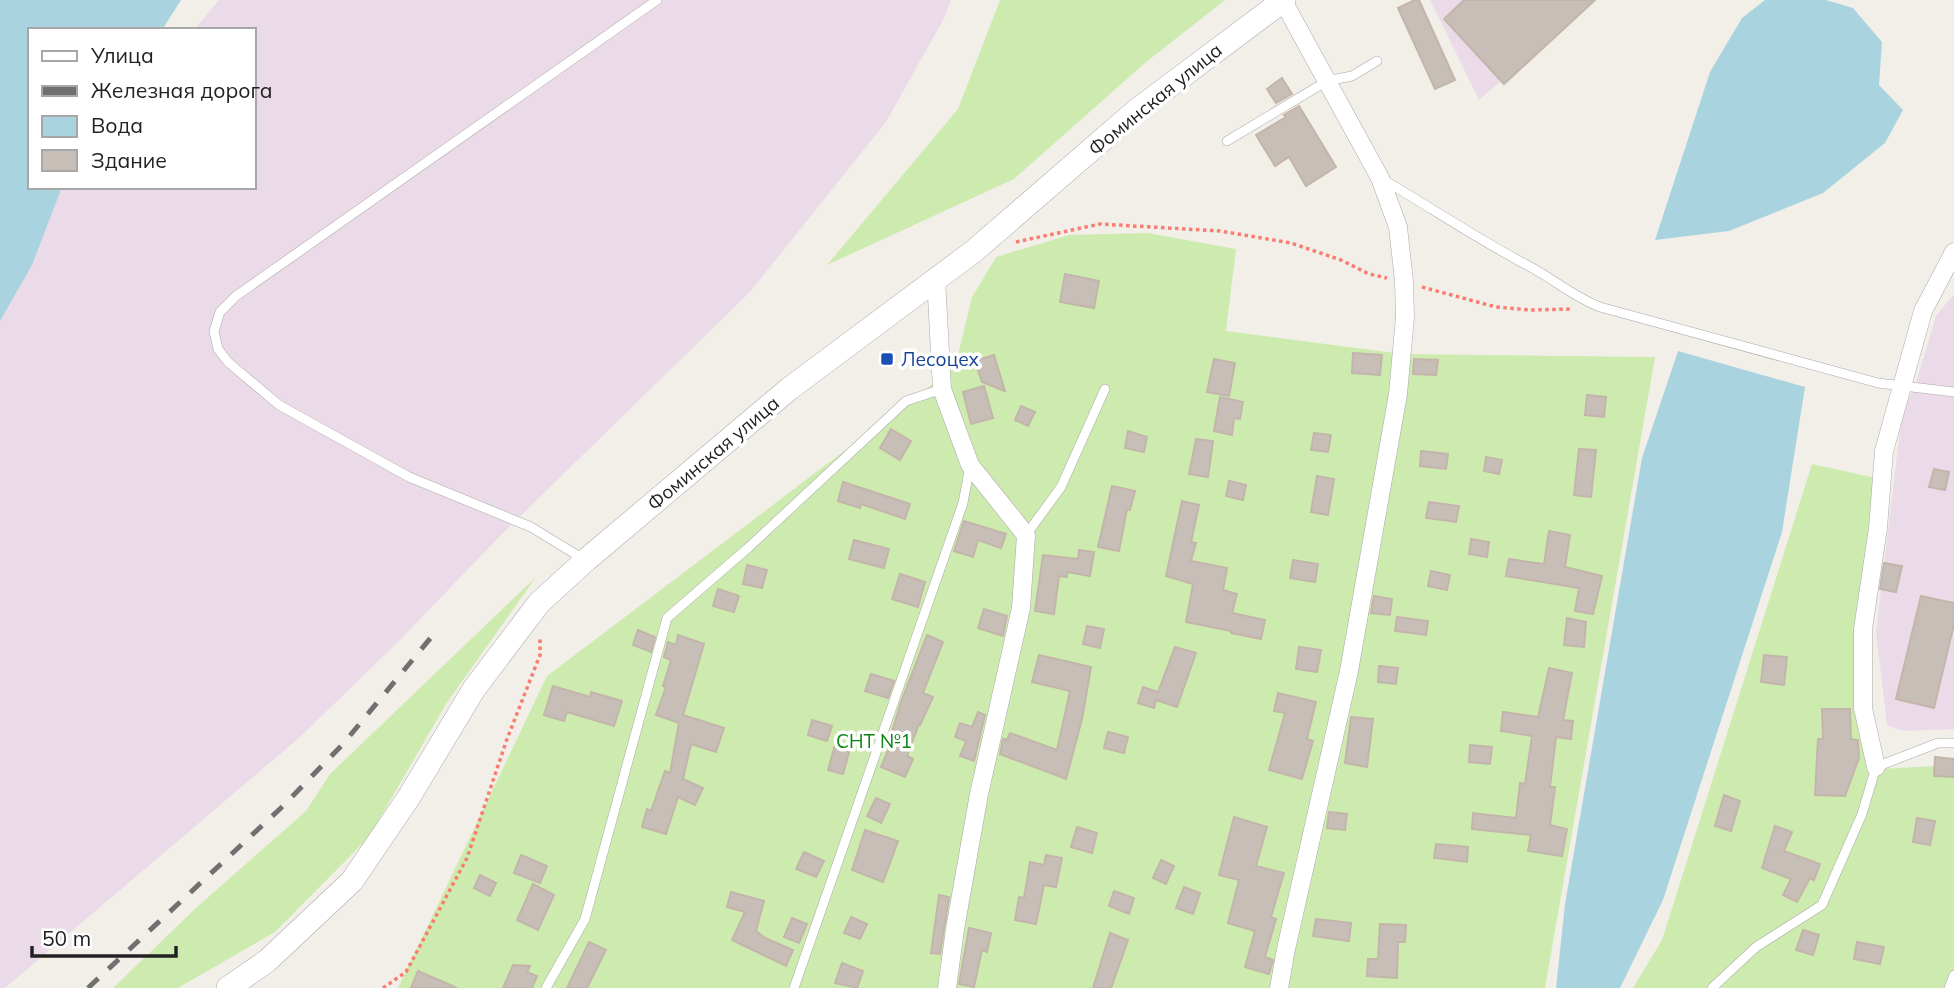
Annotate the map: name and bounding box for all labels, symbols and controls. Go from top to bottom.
legend [28,28,256,189]
street label: Фоминская улица [1083,38,1227,160]
text: Улица [90,42,154,68]
text: Железная дорога [91,77,273,103]
text: Вода [91,112,143,138]
text: Здание [91,147,167,173]
place label: Лесоцех [901,347,980,371]
marker: Лесоцех [879,351,895,367]
street label: Фоминская улица [642,391,784,515]
park label: СНТ №1 [836,729,912,753]
scale bar [32,914,175,958]
text: 50 m [42,925,91,951]

